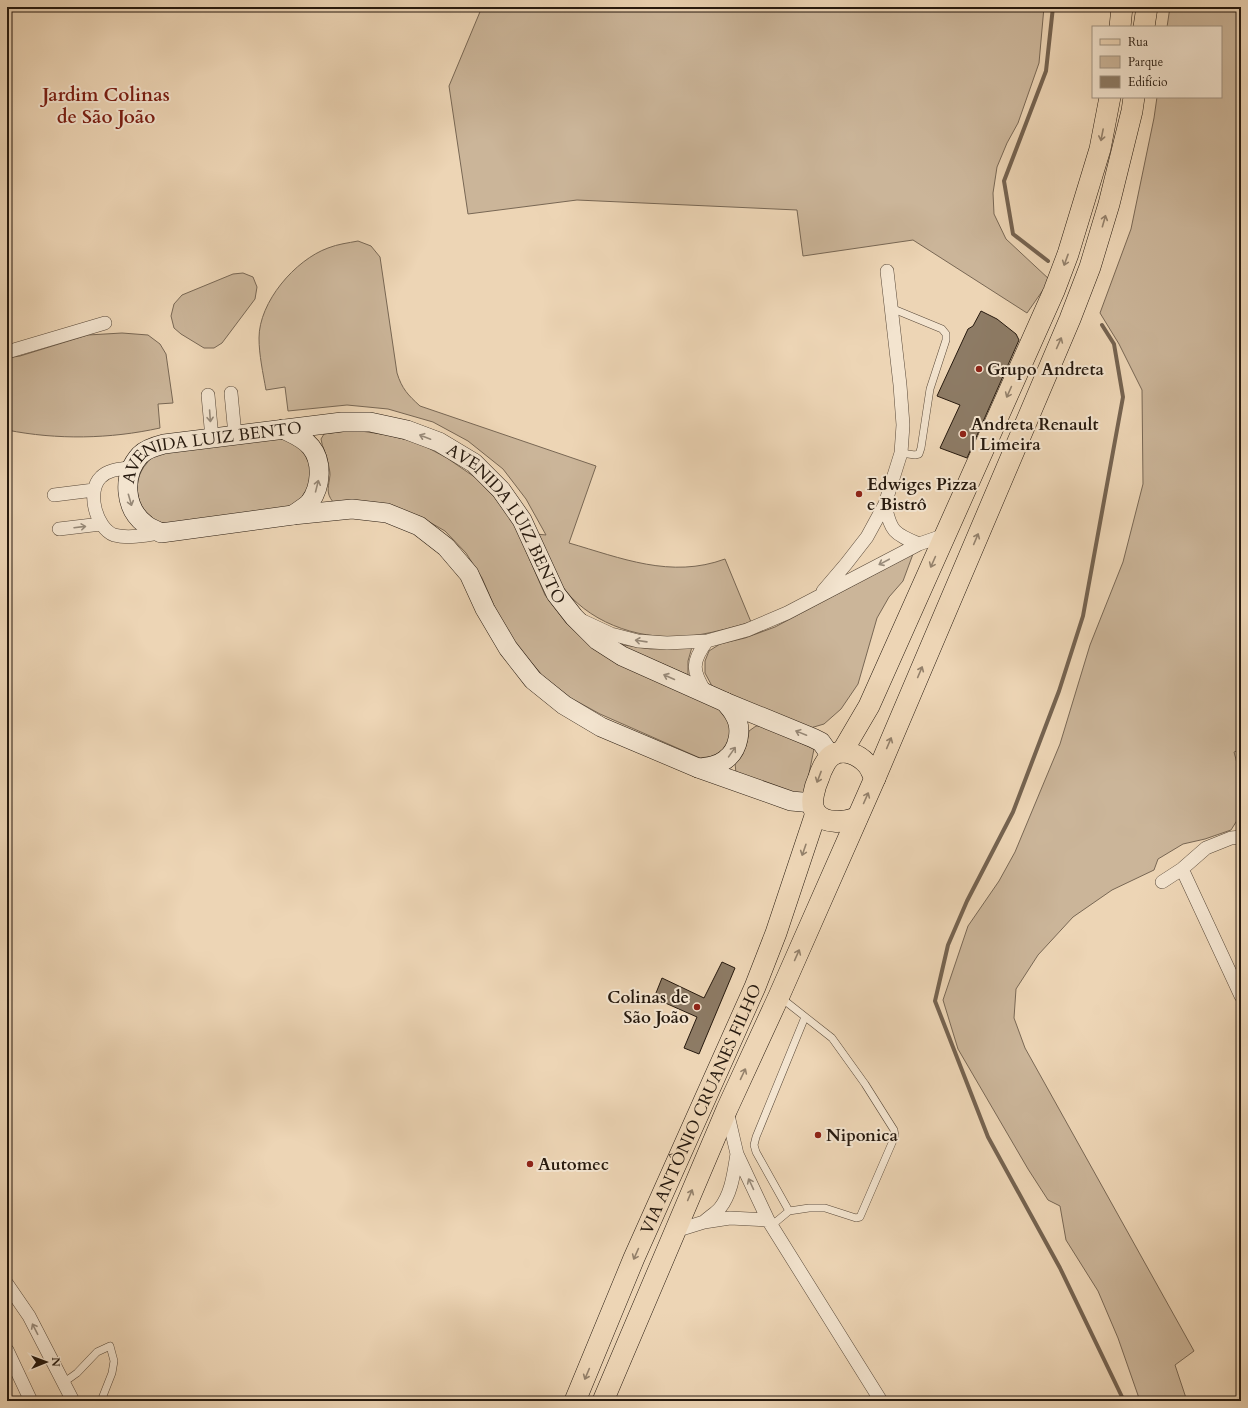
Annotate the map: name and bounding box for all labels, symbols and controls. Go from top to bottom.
legend [1092,26,1222,98]
text: Rua [1128,34,1149,50]
text: Parque [1128,54,1163,70]
text: Edifício [1128,74,1168,90]
district label: Jardim Colinas de São João [39,82,170,130]
one-way arrow [1098,128,1106,141]
one-way arrow [1101,214,1108,227]
one-way arrow [1062,253,1069,266]
one-way arrow [1056,337,1064,349]
place label: Grupo Andreta [987,358,1104,381]
marker: Grupo Andreta [974,364,984,374]
one-way arrow [1005,386,1012,398]
one-way arrow [206,409,213,422]
place label: Andreta Renault | Limeira [971,413,1099,456]
street label: AVENIDA LUIZ BENTO [117,416,303,486]
marker: Andreta Renault | Limeira [958,429,968,439]
one-way arrow [420,432,432,440]
street label: AVENIDA LUIZ BENTO [442,438,571,609]
place label: Edwiges Pizza e Bistrô [867,473,978,516]
one-way arrow [314,480,321,493]
marker: Edwiges Pizza e Bistrô [854,489,864,499]
one-way arrow [127,493,134,506]
one-way arrow [73,523,86,531]
one-way arrow [972,534,980,546]
one-way arrow [929,556,936,568]
one-way arrow [878,559,890,566]
one-way arrow [635,637,648,645]
one-way arrow [916,666,924,678]
one-way arrow [663,672,675,680]
one-way arrow [796,728,808,736]
one-way arrow [886,738,894,750]
one-way arrow [727,746,736,757]
one-way arrow [814,771,822,783]
one-way arrow [863,793,870,805]
one-way arrow [799,843,807,855]
one-way arrow [793,950,801,962]
street label: VIA ANTÔNIO CRUANES FILHO [635,980,767,1238]
place label: Colinas de São João [607,986,689,1029]
marker: Colinas de São João [692,1002,702,1012]
one-way arrow [740,1068,747,1080]
place label: Niponica [826,1124,899,1147]
marker: Niponica [813,1130,823,1140]
place label: Automec [538,1153,609,1176]
marker: Automec [525,1159,535,1169]
one-way arrow [747,1178,754,1190]
one-way arrow [687,1190,694,1202]
one-way arrow [632,1248,640,1260]
one-way arrow [31,1323,39,1335]
north arrow [26,1342,66,1382]
text: N [48,1357,63,1367]
one-way arrow [582,1368,590,1380]

